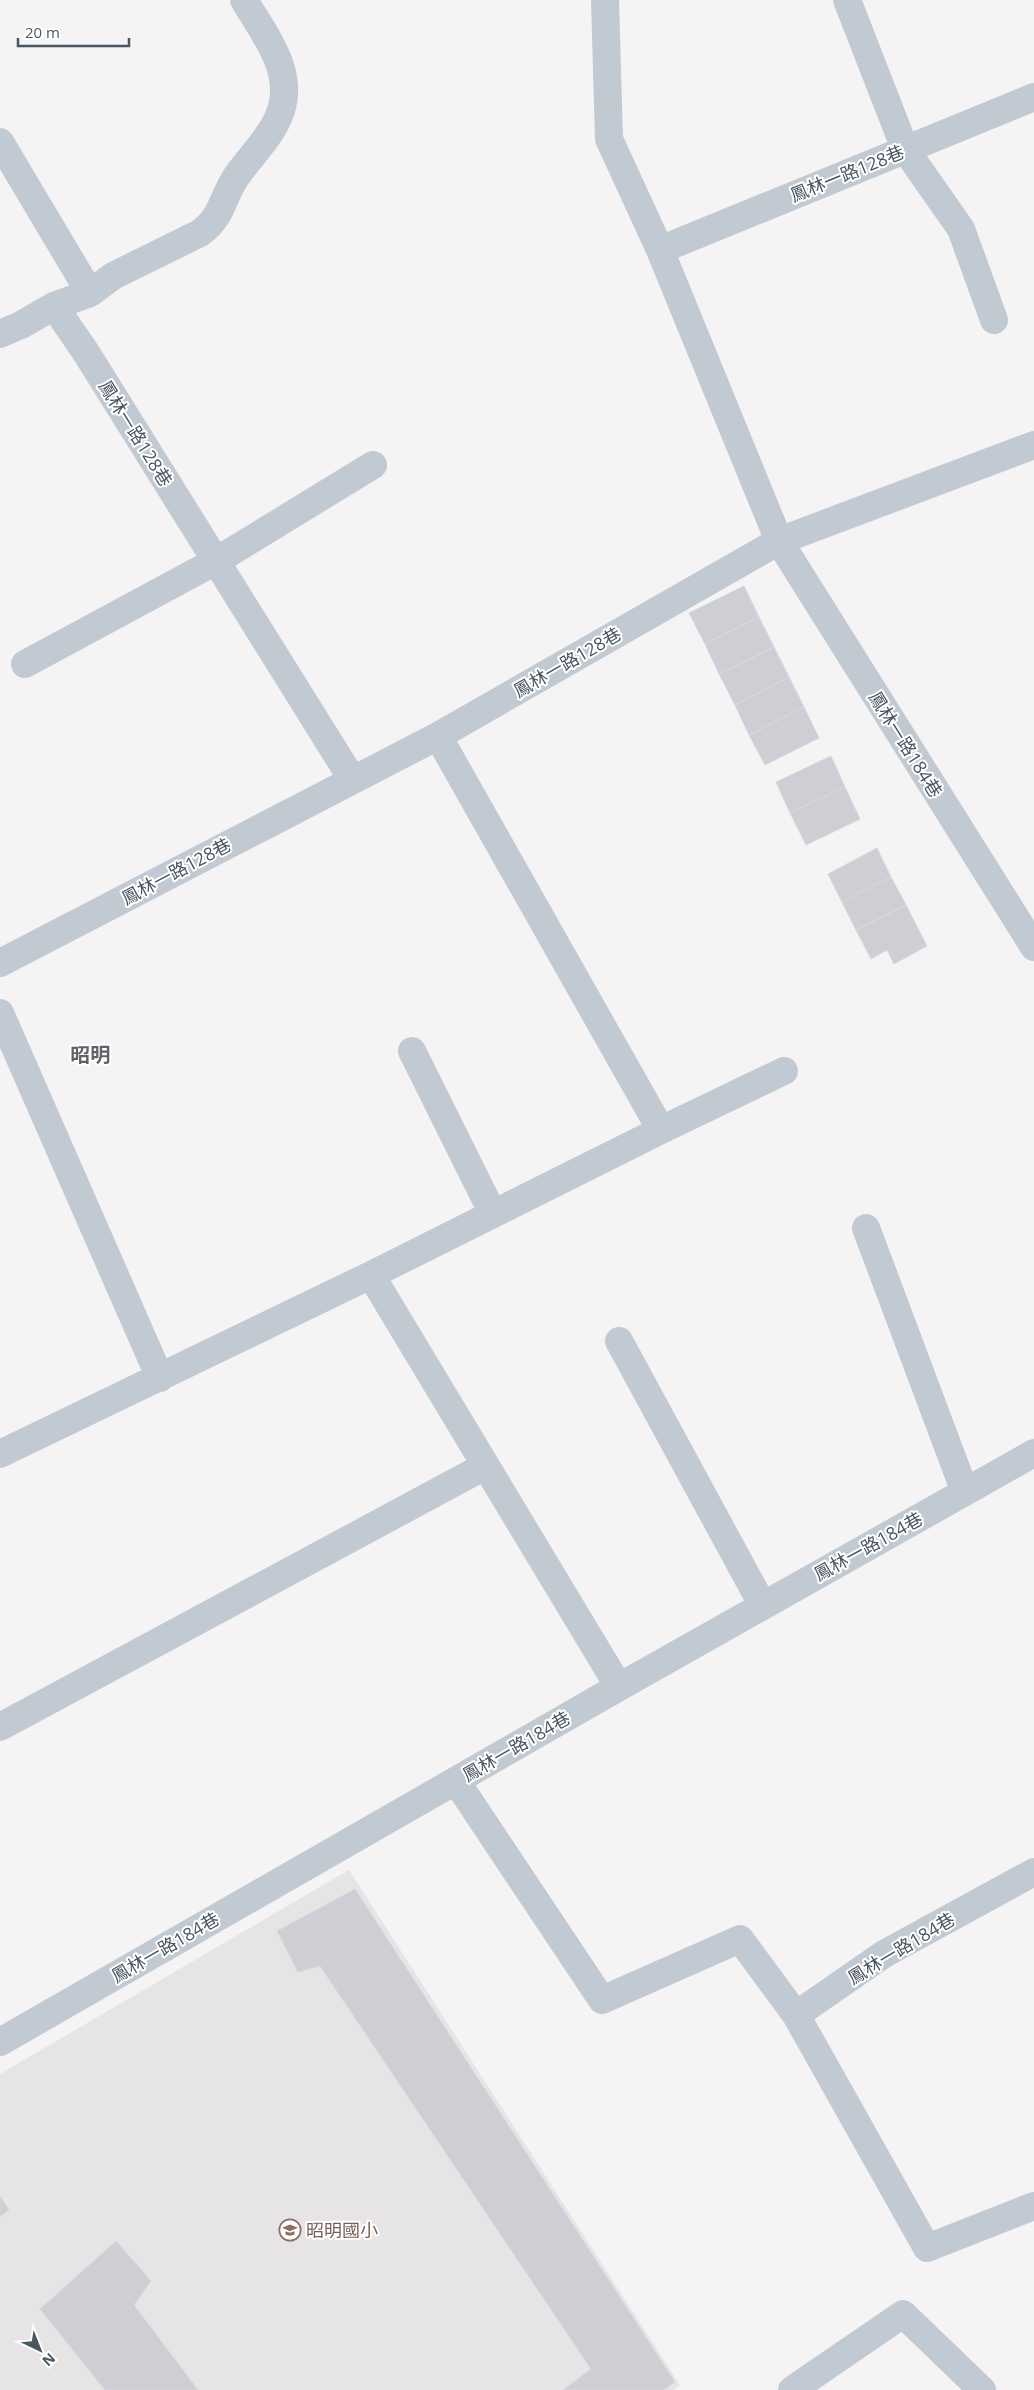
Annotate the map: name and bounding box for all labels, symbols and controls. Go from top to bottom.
scale bar [18,15,129,47]
text: 20 m [25,22,60,42]
street label: 鳳林一路128巷 [786,139,908,207]
street label: 鳳林一路128巷 [94,375,178,491]
street label: 鳳林一路128巷 [509,621,625,703]
street label: 鳳林一路184巷 [864,686,948,802]
street label: 鳳林一路128巷 [117,832,235,910]
district label: 昭明 [70,1041,110,1068]
street label: 鳳林一路184巷 [809,1506,927,1586]
street label: 鳳林一路184巷 [458,1705,574,1787]
street label: 鳳林一路184巷 [107,1906,223,1988]
street label: 鳳林一路184巷 [843,1907,959,1989]
school or university icon: 昭明國小 [278,2218,302,2242]
place label: 昭明國小 [306,2218,378,2242]
north arrow [15,2325,65,2375]
text: N [39,2349,60,2371]

